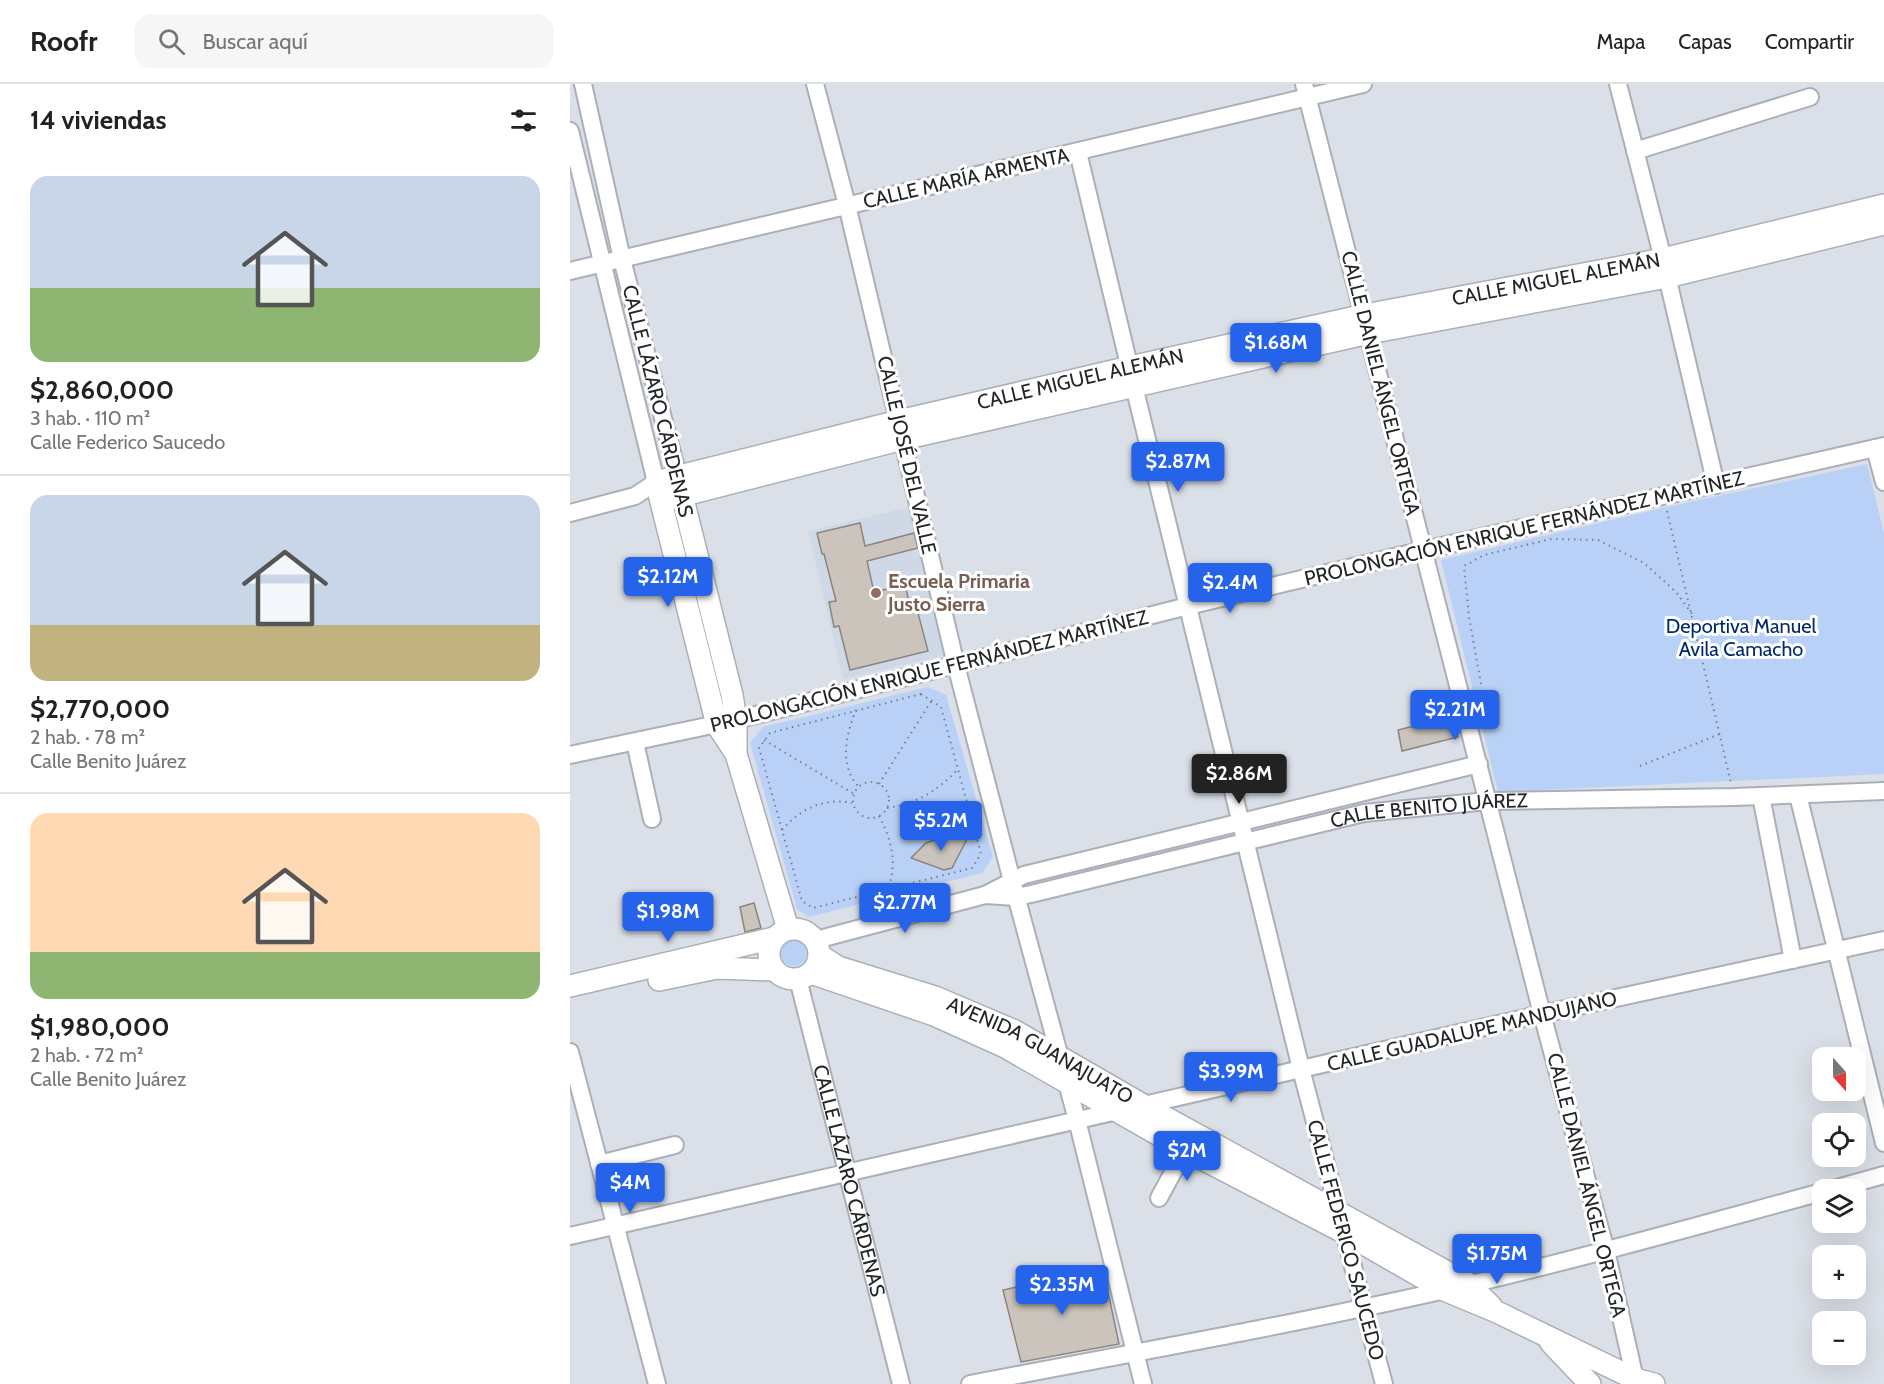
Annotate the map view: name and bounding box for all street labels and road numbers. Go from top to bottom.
street label: CALLE MARÍA ARMENTA [861,142,1072,213]
street label: CALLE DANIEL ÁNGEL ORTEGA [1337,248,1426,518]
street label: CALLE MIGUEL ALEMÁN [1450,248,1662,310]
street label: CALLE LÁZARO CÁRDENAS [618,283,699,520]
street label: CALLE MIGUEL ALEMÁN [975,343,1186,414]
street label: CALLE JOSÉ DEL VALLE [872,353,942,557]
street label: PROLONGACIÓN ENRIQUE FERNÁNDEZ MARTÍNEZ [1302,466,1746,590]
street label: PROLONGACIÓN ENRIQUE FERNÁNDEZ MARTÍNEZ [708,605,1150,737]
street label: CALLE BENITO JUÁREZ [1328,788,1528,833]
street label: CALLE GUADALUPE MANDUJANO [1325,986,1619,1076]
street label: AVENIDA GUANAJUATO [943,992,1138,1109]
street label: CALLE DANIEL ÁNGEL ORTEGA [1543,1050,1632,1320]
street label: CALLE LÁZARO CÁRDENAS [808,1062,890,1299]
street label: CALLE FEDERICO SAUCEDO [1302,1117,1390,1363]

